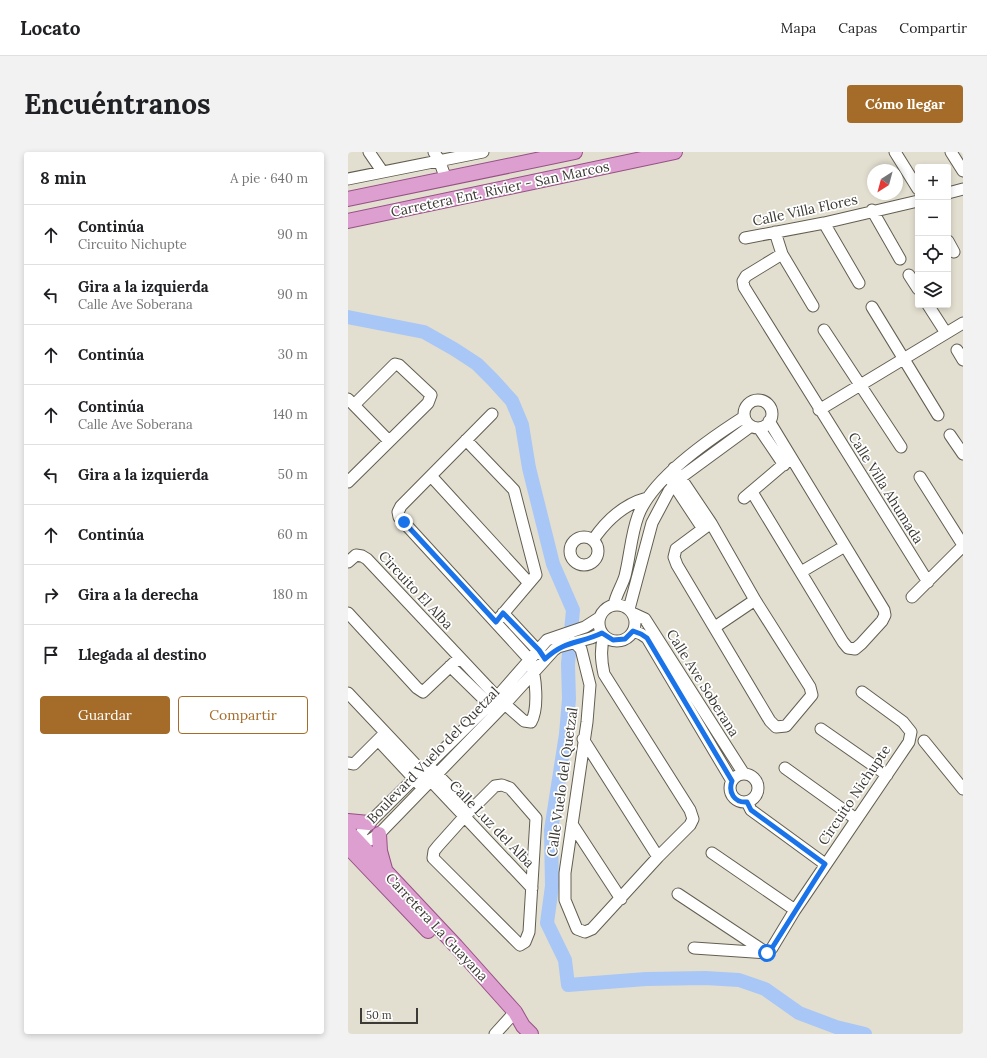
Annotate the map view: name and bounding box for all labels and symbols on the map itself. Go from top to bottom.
street label: Carretera Ent. Rivier - San Marcos [389,157,611,221]
north arrow [867,164,903,200]
street label: Calle Villa Flores [751,190,859,230]
street label: Calle Villa Ahumada [844,429,928,547]
route end [395,513,413,531]
street label: Circuito El Alba [375,547,457,633]
street label: Calle Ave Soberana [663,626,743,740]
street label: Boulevard Vuelo del Quetzal [363,683,503,827]
street label: Calle Vuelo del Quetzal [543,706,581,858]
street label: Circuito Nichupte [814,741,894,849]
street label: Calle Luz del Alba [446,777,538,871]
street label: Carretera La Guayana [382,869,492,985]
route start [758,944,776,962]
scale bar [360,1006,418,1025]

